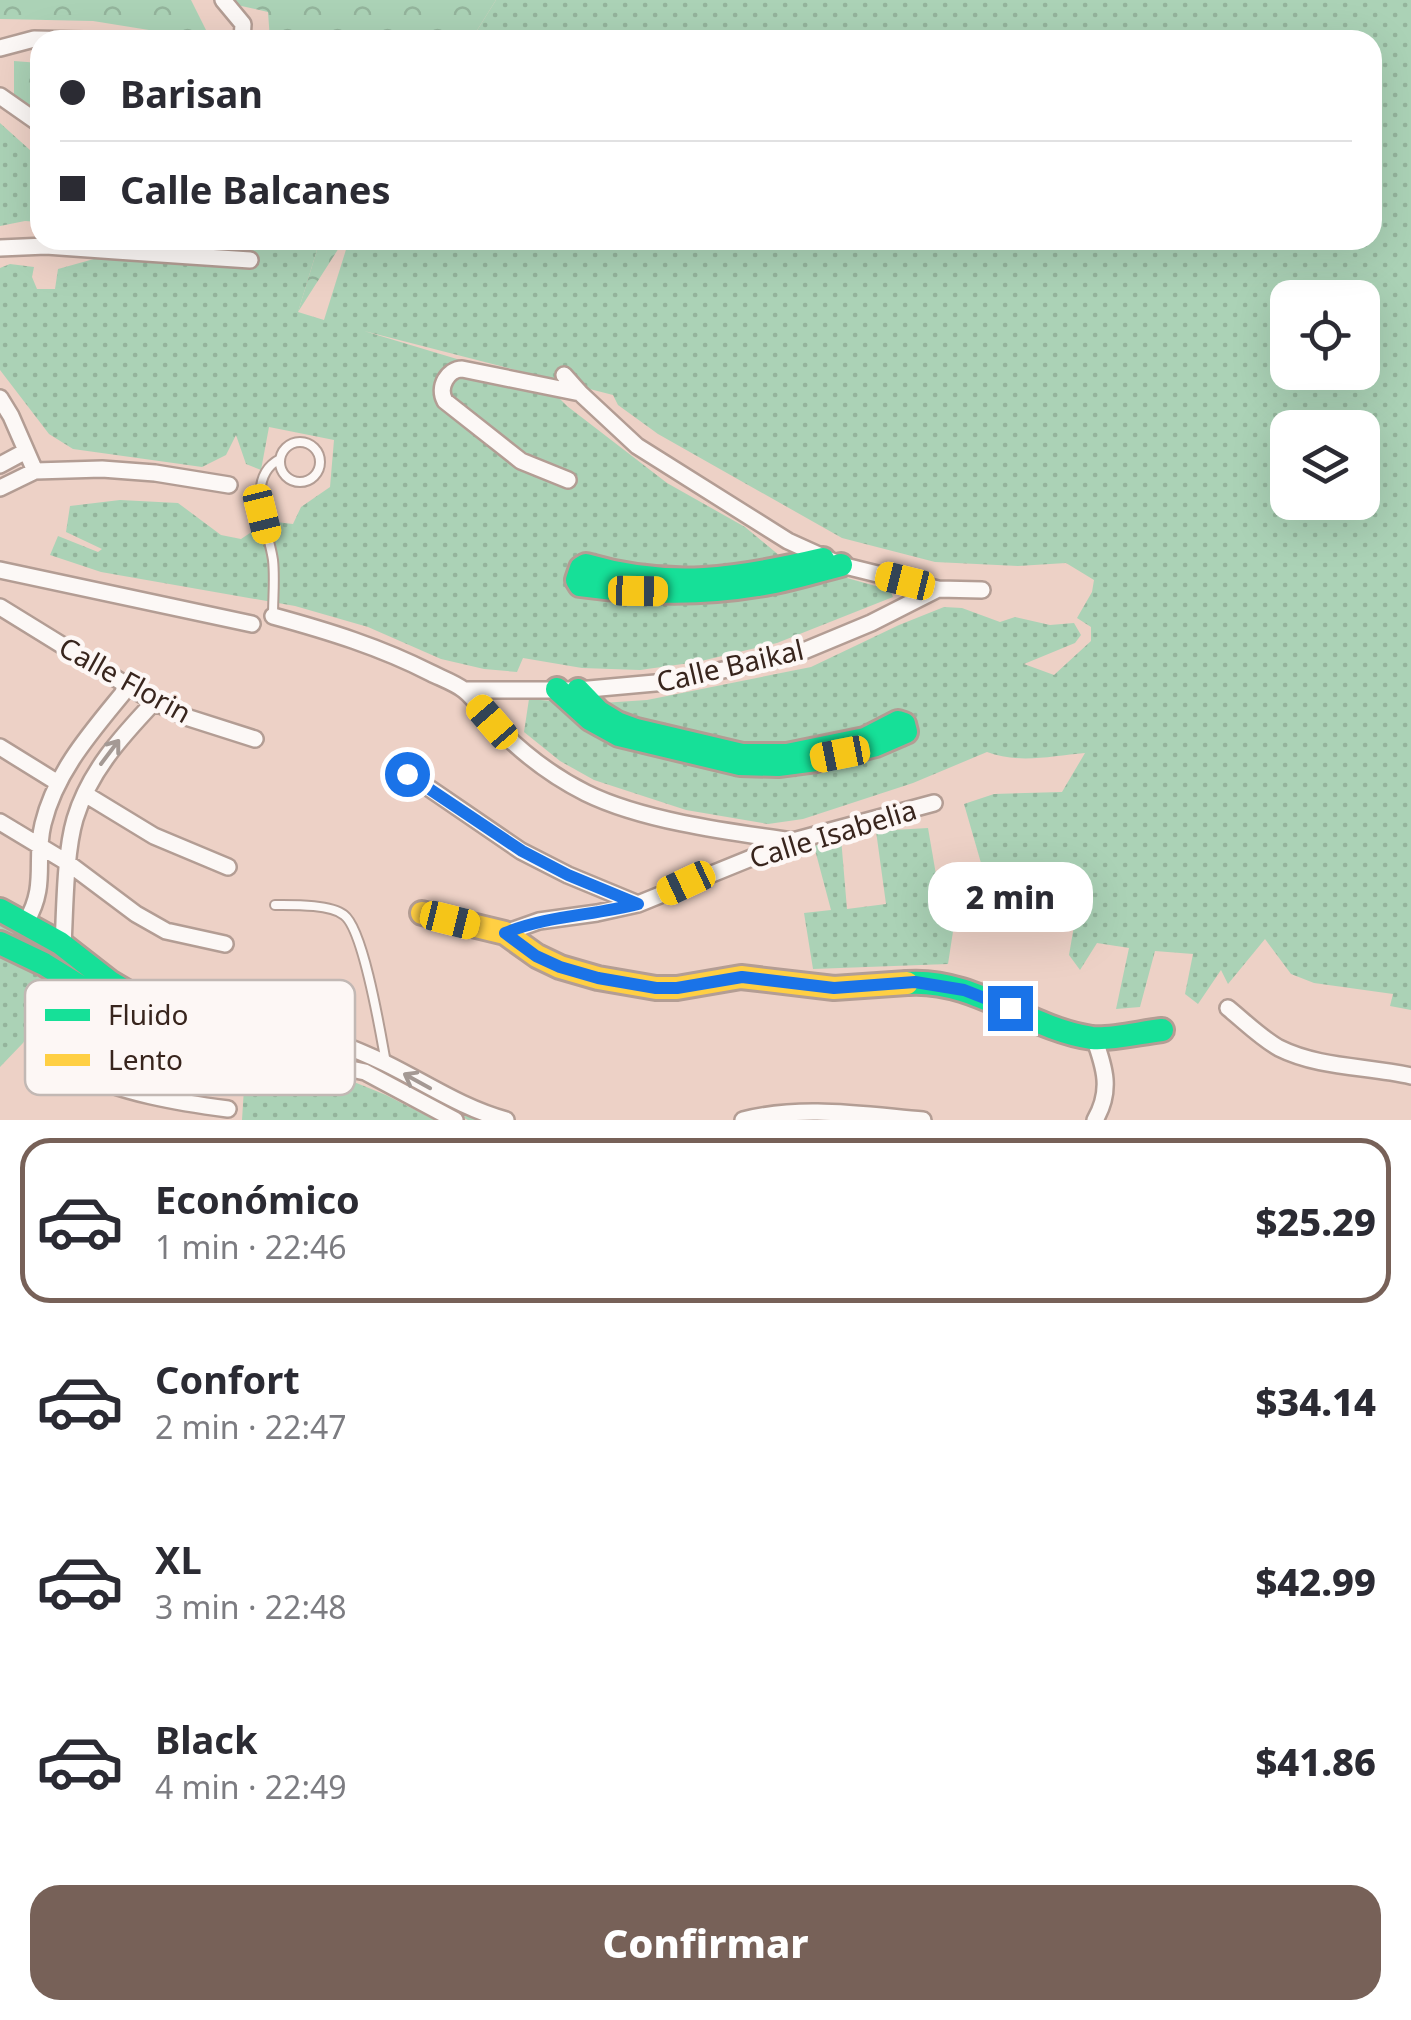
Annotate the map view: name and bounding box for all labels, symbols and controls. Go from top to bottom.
text: Barisan [120,67,263,119]
text: Calle Balcanes [120,163,391,215]
map controls [1270,280,1380,520]
button: locate [1270,280,1380,390]
button: layers [1270,410,1380,520]
car [240,481,284,547]
car [872,559,938,603]
car [608,575,668,607]
street label: Calle Florin [53,627,198,731]
street label: Calle Baikal [652,630,807,700]
car [461,690,523,754]
car [808,734,872,774]
one-way arrow [99,739,120,766]
route start [385,752,430,797]
street label: Calle Isabelia [745,790,921,876]
car [652,857,720,909]
callout: 2 min [928,863,1092,933]
text: 2 min [966,875,1055,918]
car [417,898,483,942]
legend [25,980,355,1095]
route end [988,986,1033,1031]
text: Fluido [108,995,188,1033]
text: Lento [108,1040,183,1078]
one-way arrow [403,1070,433,1090]
text: Económico [155,1173,360,1225]
icon: car [35,1176,125,1266]
text: $25.29 [1256,1195,1376,1247]
text: 1 min · 22:46 [155,1225,347,1268]
text: Confort [155,1353,300,1405]
icon: car [35,1356,125,1446]
text: $34.14 [1256,1375,1376,1427]
text: 2 min · 22:47 [155,1405,347,1448]
text: XL [155,1533,202,1585]
icon: car [35,1536,125,1626]
text: $42.99 [1256,1555,1376,1607]
text: 3 min · 22:48 [155,1585,347,1628]
text: Black [155,1713,258,1765]
icon: car [35,1716,125,1806]
text: $41.86 [1256,1735,1376,1787]
text: 4 min · 22:49 [155,1765,347,1808]
button: Confirmar [30,1885,1381,2000]

